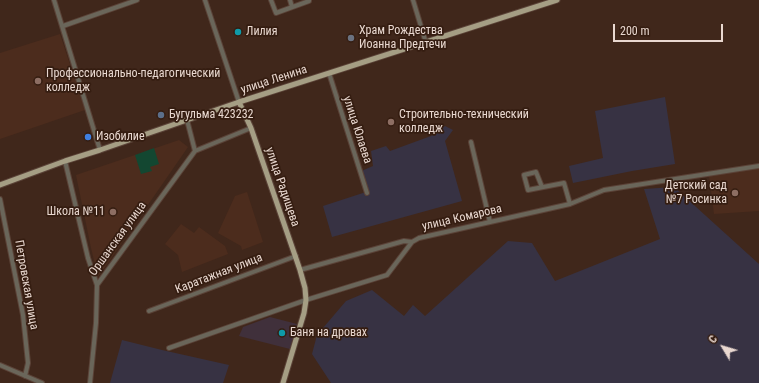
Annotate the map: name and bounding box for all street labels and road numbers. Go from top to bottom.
street label: улица Ленина [239,63,309,97]
street label: улица Юлаева [339,94,375,166]
street label: улица Радищева [262,146,302,228]
street label: Оршанская улица [86,199,150,279]
street label: улица Комарова [421,202,503,234]
street label: Петровская улица [11,239,41,331]
street label: Каратажная улица [173,251,265,297]

